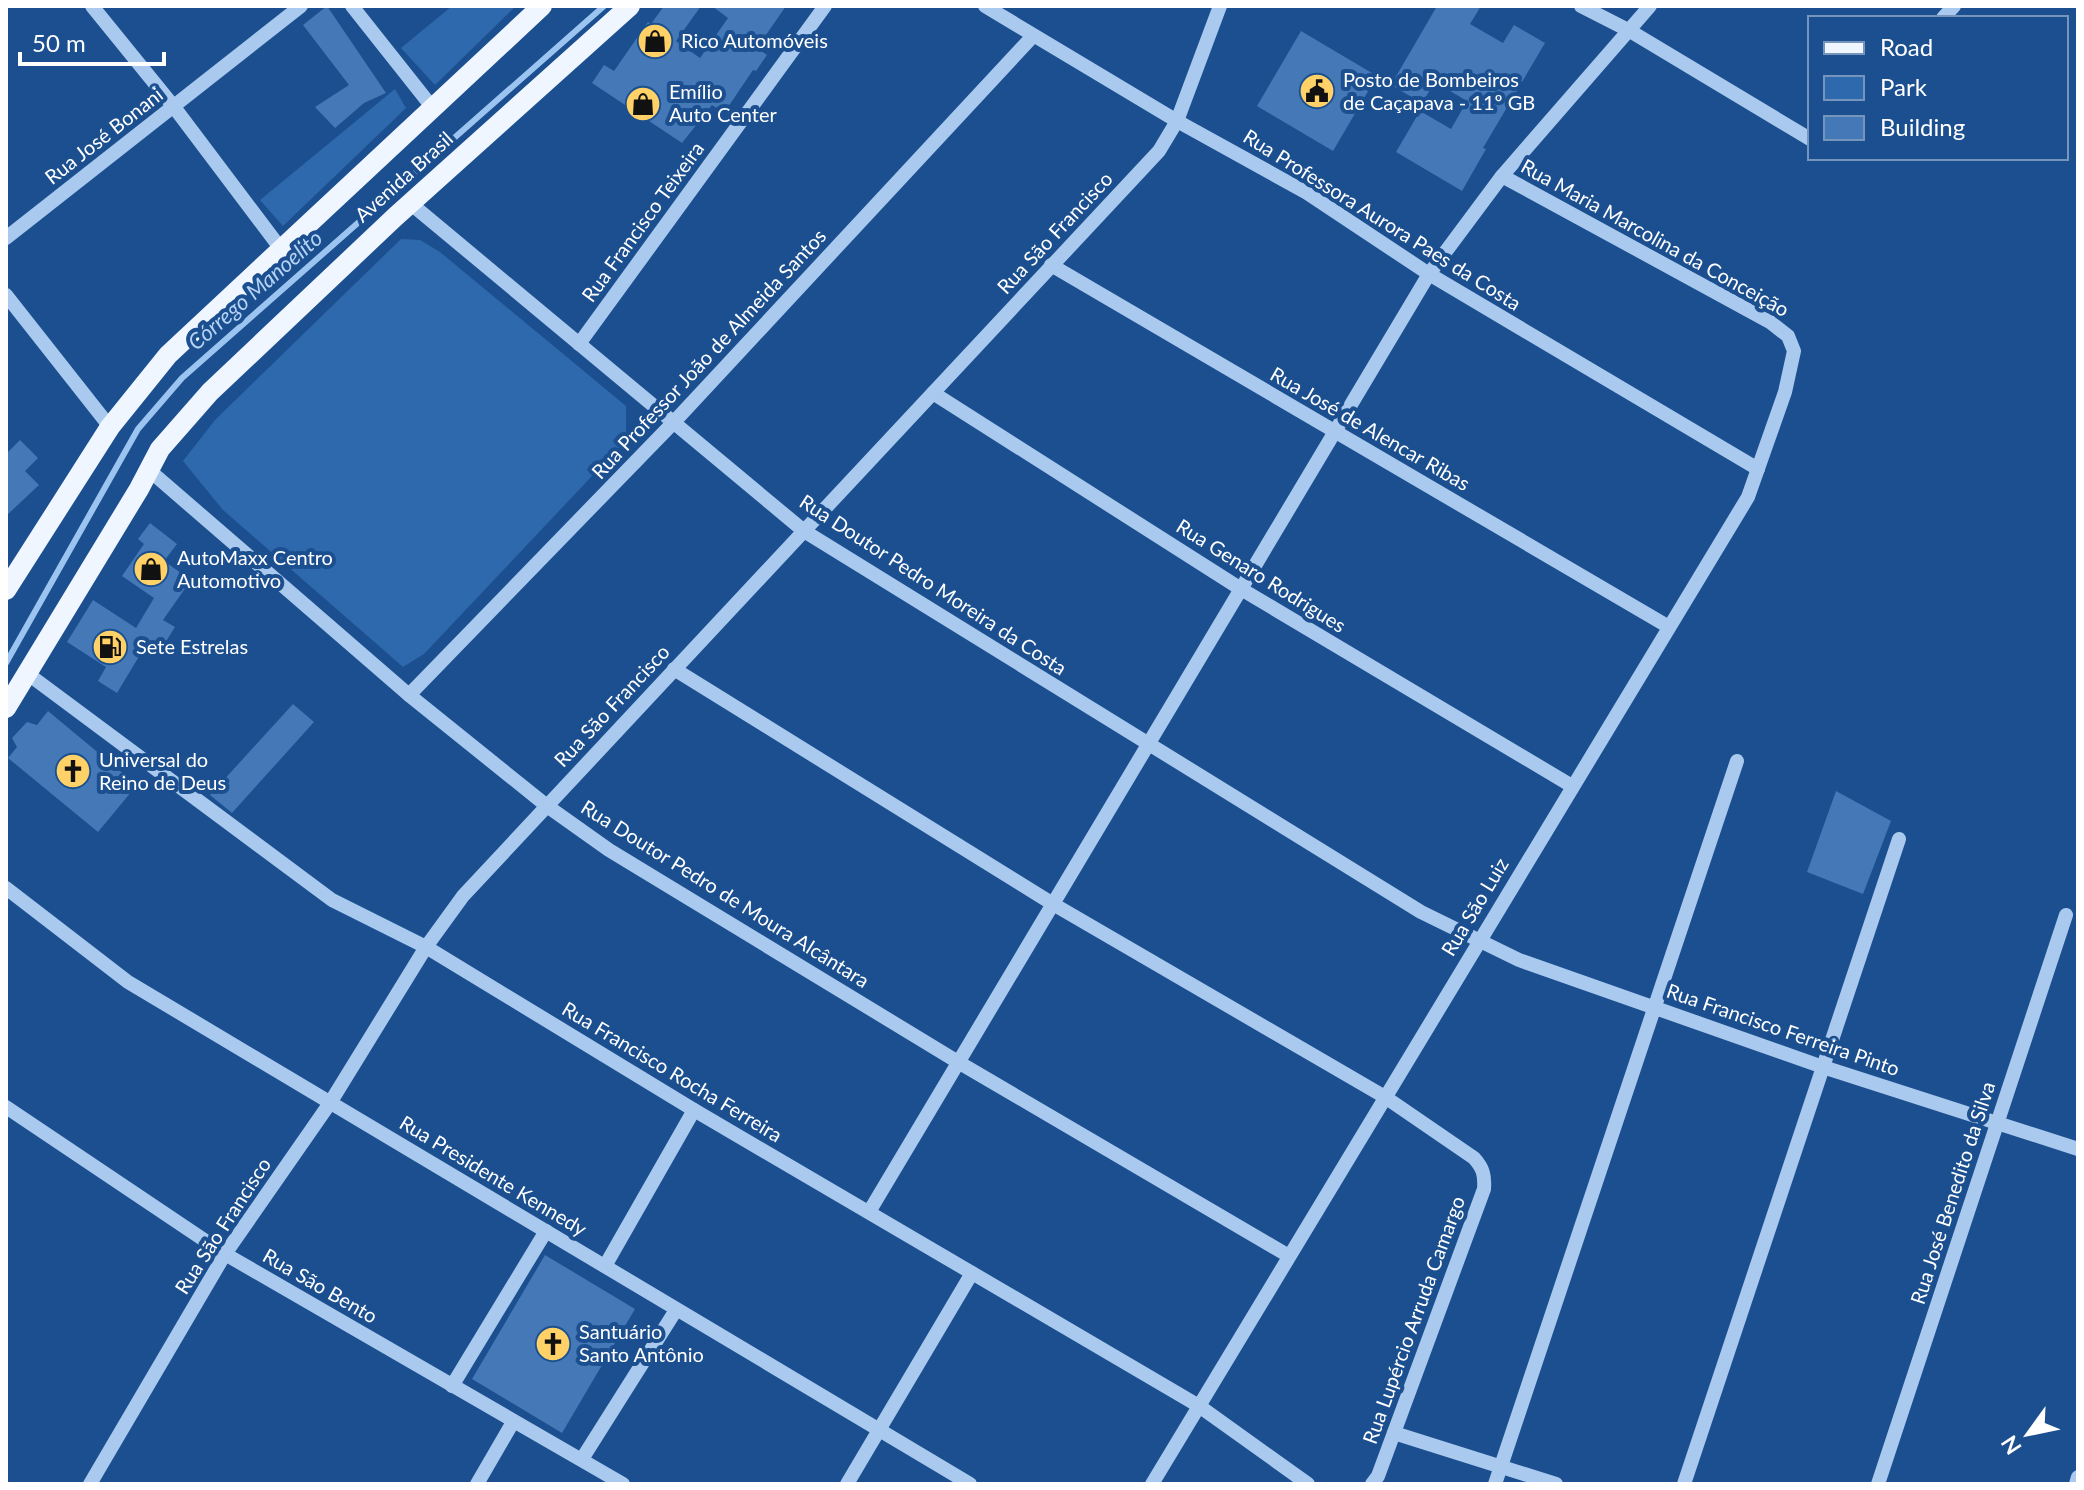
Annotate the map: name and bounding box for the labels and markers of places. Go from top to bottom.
shop icon: Rico Automóveis [636,22,674,60]
place label: Rico Automóveis [681,28,828,52]
place label: Posto de Bombeiros de Caçapava - 11º GB [1343,67,1535,114]
public building icon: Posto de Bombeiros de Caçapava - 11º GB [1298,72,1336,110]
place label: Emílio Auto Center [669,79,777,126]
shop icon: Emílio Auto Center [624,85,662,123]
place label: AutoMaxx Centro Automotivo [177,545,333,592]
shop icon: AutoMaxx Centro Automotivo [132,550,170,588]
fuel station icon: Sete Estrelas [91,628,129,666]
place label: Sete Estrelas [136,634,248,658]
place label: Universal do Reino de Deus [99,747,226,794]
church icon: Universal do Reino de Deus [54,752,92,790]
place label: Santuário Santo Antônio [579,1319,704,1366]
church icon: Santuário Santo Antônio [534,1325,572,1363]

